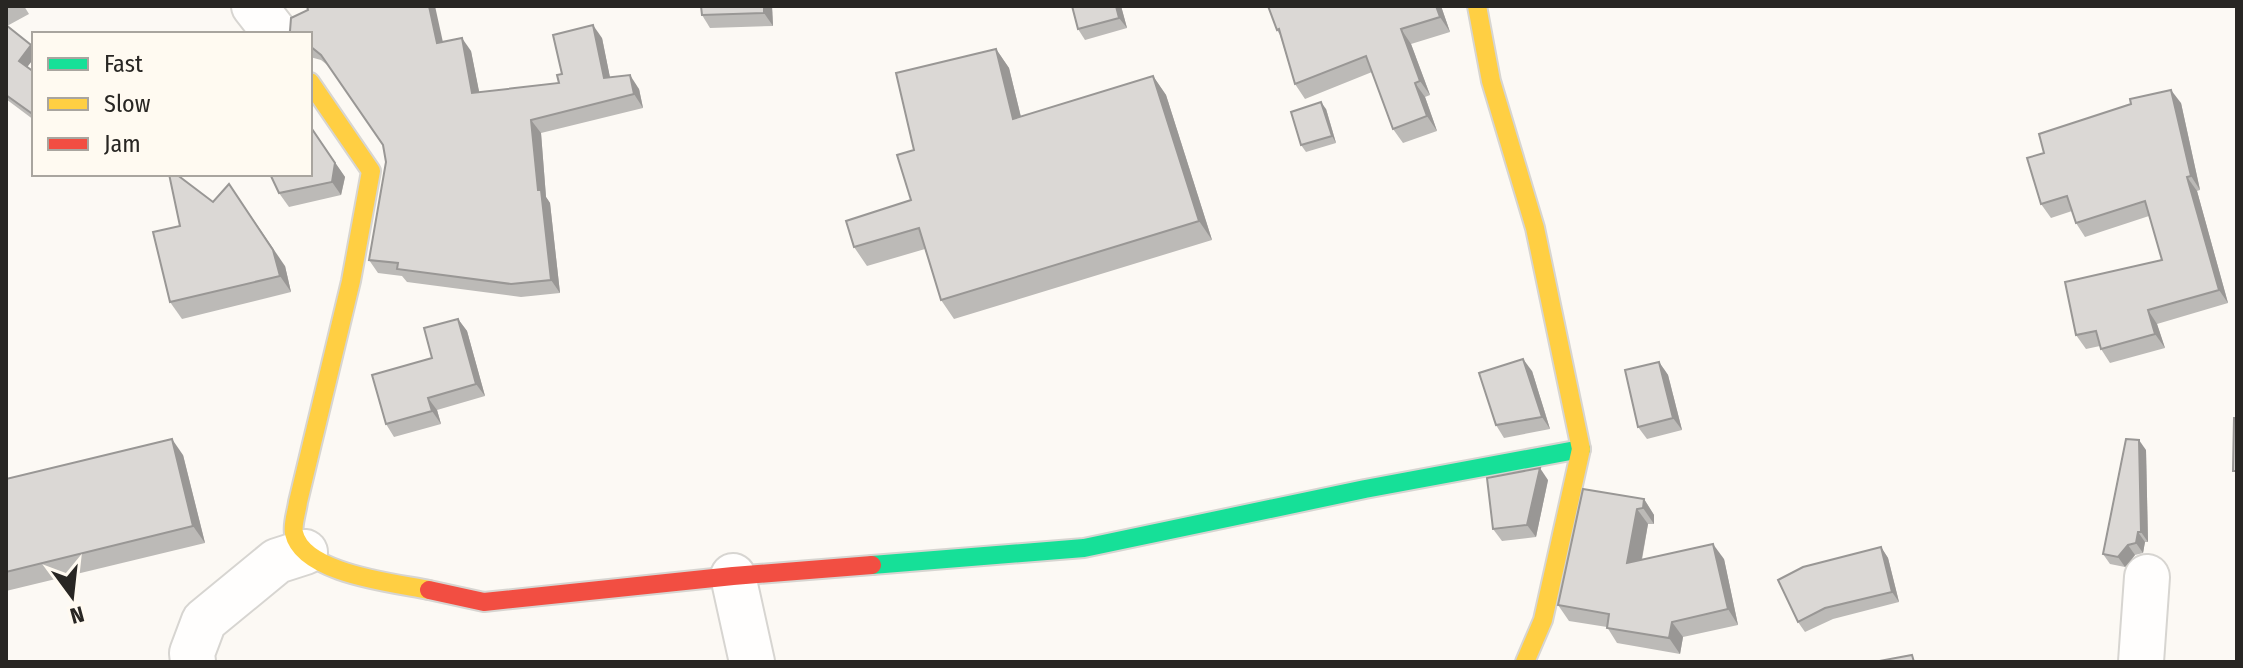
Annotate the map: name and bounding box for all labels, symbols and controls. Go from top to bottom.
legend [32,32,312,176]
text: Fast [104,50,143,78]
text: Slow [104,90,151,118]
text: Jam [104,130,141,158]
north arrow [32,556,112,636]
text: N [67,600,87,630]

